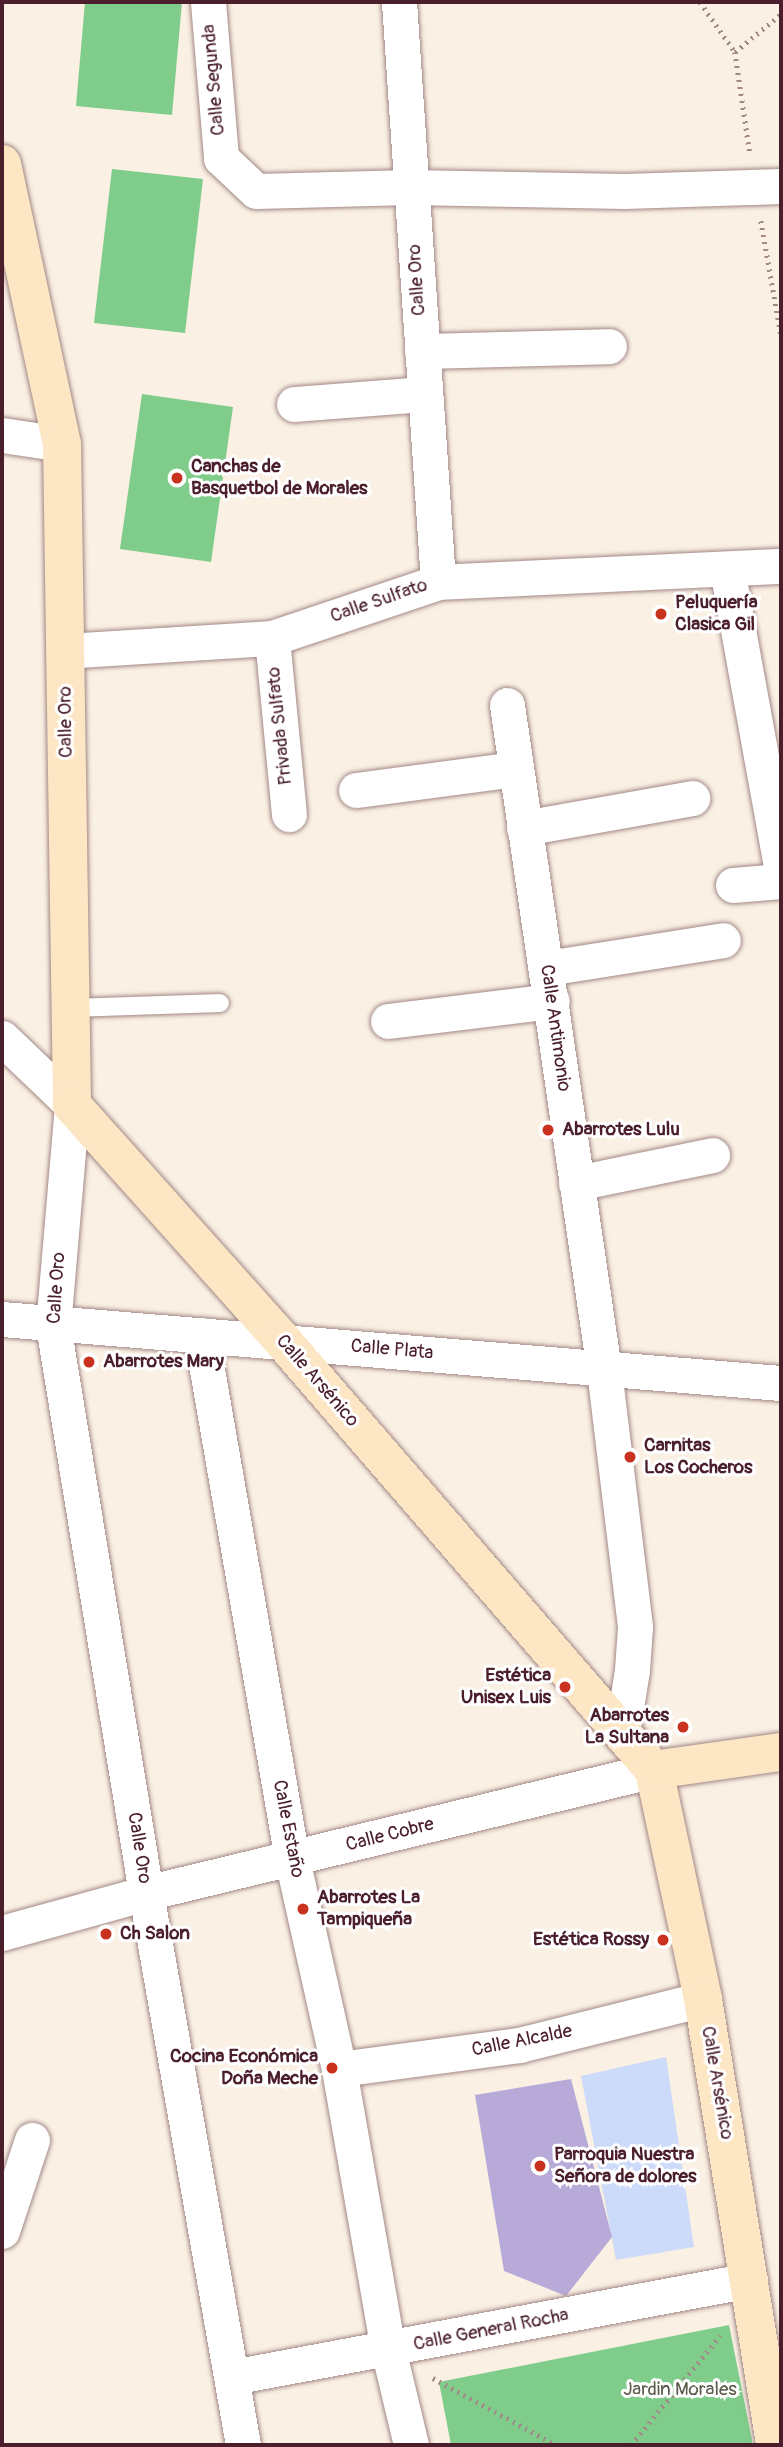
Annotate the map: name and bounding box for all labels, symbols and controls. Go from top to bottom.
street label: Calle Segunda [198,23,230,137]
street label: Calle Oro [403,243,431,317]
place label: Canchas de Basquetbol de Morales [191,456,368,500]
marker: Canchas de Basquetbol de Morales [169,470,185,486]
street label: Calle Sulfato [327,574,431,628]
place label: Peluquería Clasica Gil [675,592,758,636]
marker: Peluquería Clasica Gil [653,606,669,622]
street label: Privada Sulfato [262,666,298,786]
street label: Calle Oro [54,686,78,758]
street label: Calle Antimonio [535,963,575,1093]
place label: Abarrotes Lulu [562,1119,680,1141]
marker: Abarrotes Lulu [540,1122,556,1138]
street label: Calle Oro [43,1251,71,1325]
street label: Calle Arsénico [271,1330,363,1432]
street label: Calle Plata [350,1335,434,1365]
place label: Abarrotes Mary [103,1351,224,1373]
marker: Abarrotes Mary [81,1354,97,1370]
place label: Carnitas Los Cocheros [644,1435,752,1479]
marker: Carnitas Los Cocheros [622,1449,638,1465]
place label: Estética Unisex Luis [461,1665,551,1709]
marker: Estética Unisex Luis [557,1679,573,1695]
place label: Abarrotes La Sultana [585,1705,669,1749]
marker: Abarrotes La Sultana [675,1719,691,1735]
street label: Calle Estaño [267,1778,309,1880]
street label: Calle Oro [122,1811,156,1885]
street label: Calle Cobre [344,1813,436,1857]
place label: Abarrotes La Tampiqueña [317,1887,420,1931]
marker: Abarrotes La Tampiqueña [295,1901,311,1917]
place label: Ch Salon [120,1923,190,1945]
marker: Ch Salon [98,1926,114,1942]
place label: Estética Rossy [533,1929,649,1951]
marker: Estética Rossy [655,1932,671,1948]
street label: Calle Alcalde [470,2020,574,2062]
street label: Calle Arsénico [696,2024,738,2142]
place label: Cocina Económica Doña Meche [170,2046,318,2090]
marker: Cocina Económica Doña Meche [324,2060,340,2076]
place label: Parroquia Nuestra Señora de dolores [554,2144,696,2188]
marker: Parroquia Nuestra Señora de dolores [532,2158,548,2174]
street label: Calle General Rocha [411,2304,571,2356]
park label: Jardin Morales [623,2379,737,2401]

